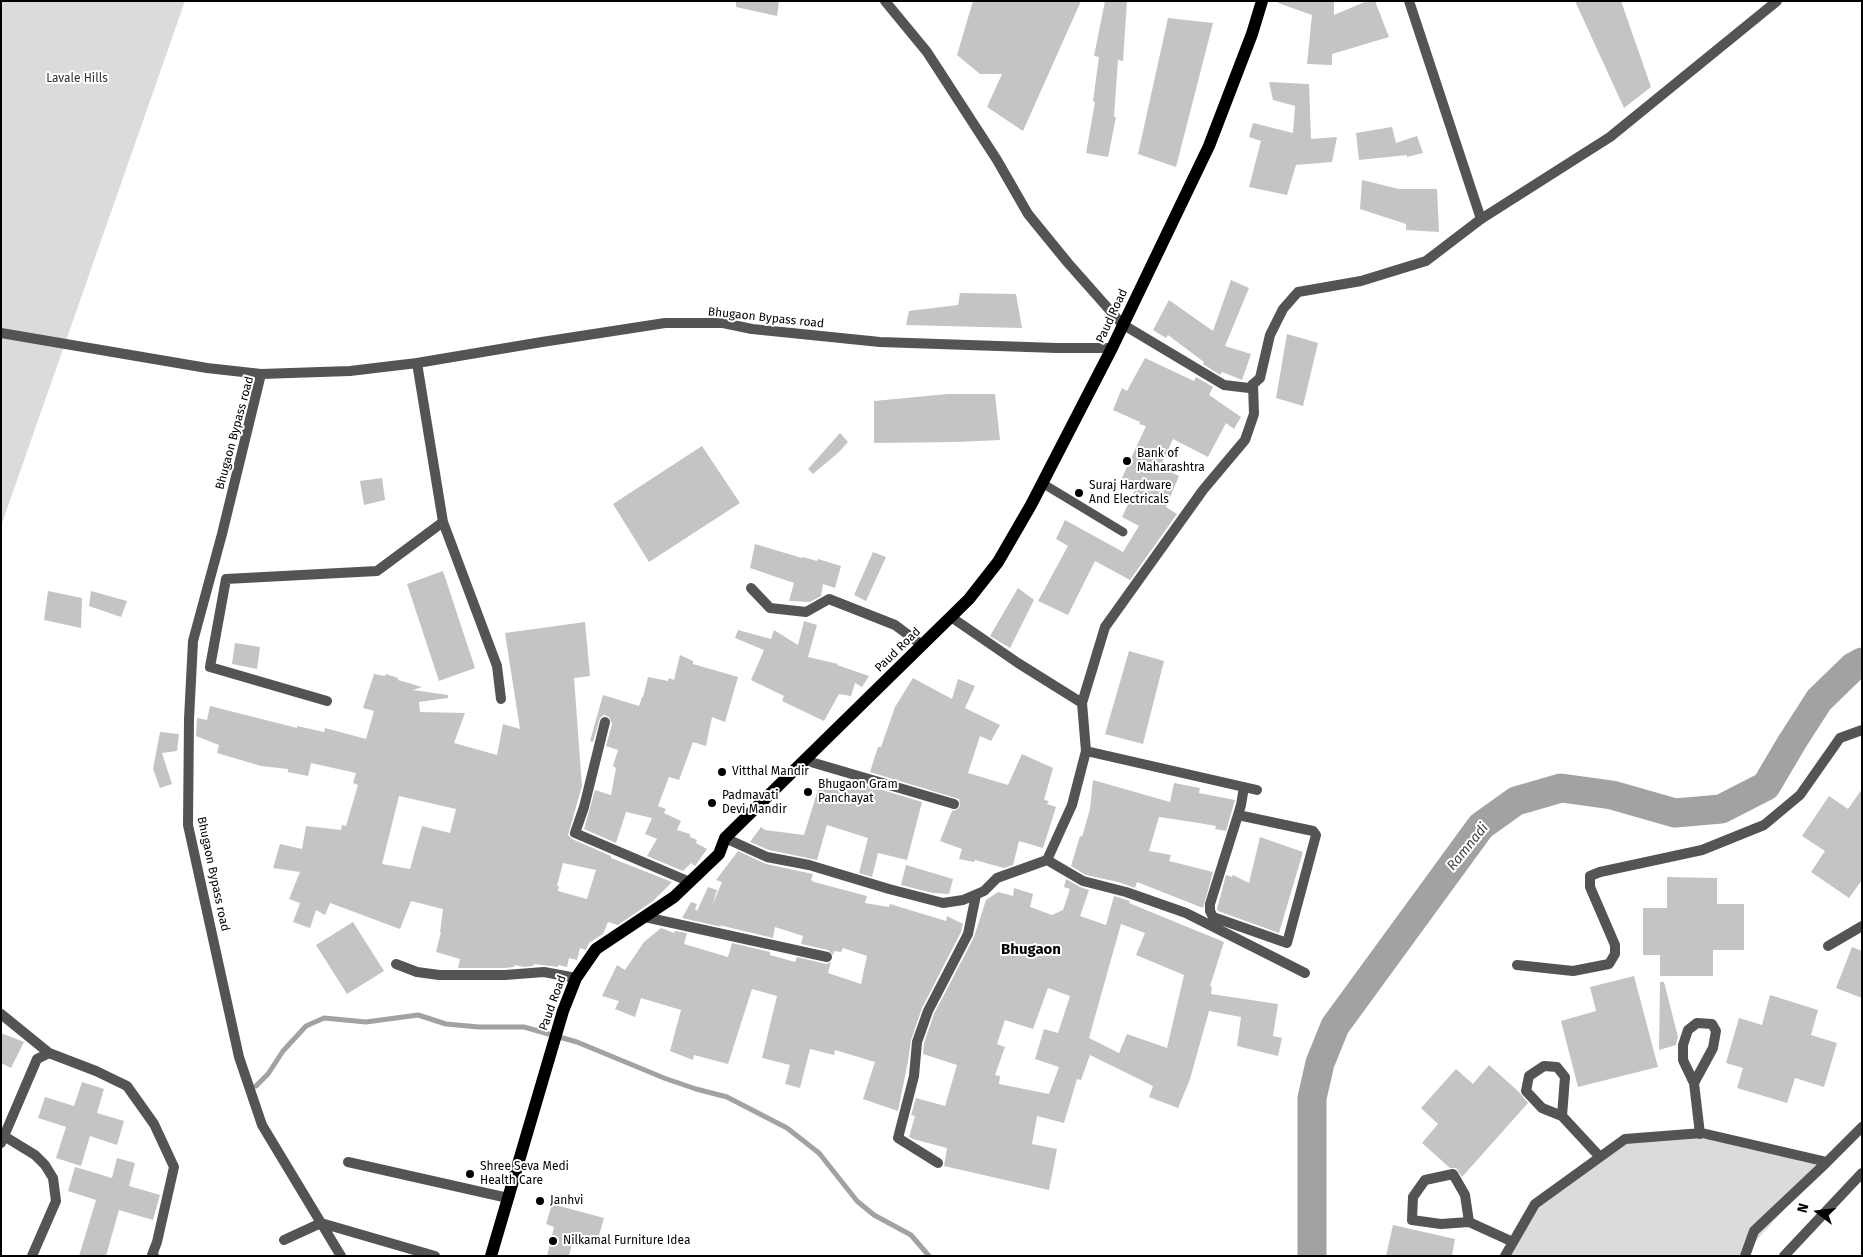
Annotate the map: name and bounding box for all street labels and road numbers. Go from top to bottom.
street label: Paud Road [1093,287,1131,345]
street label: Bhugaon Bypass road [707,305,825,331]
street label: Bhugaon Bypass road [213,375,257,491]
street label: Paud Road [872,625,924,675]
street label: Bhugaon Bypass road [194,815,232,933]
street label: Paud Road [536,973,570,1033]

